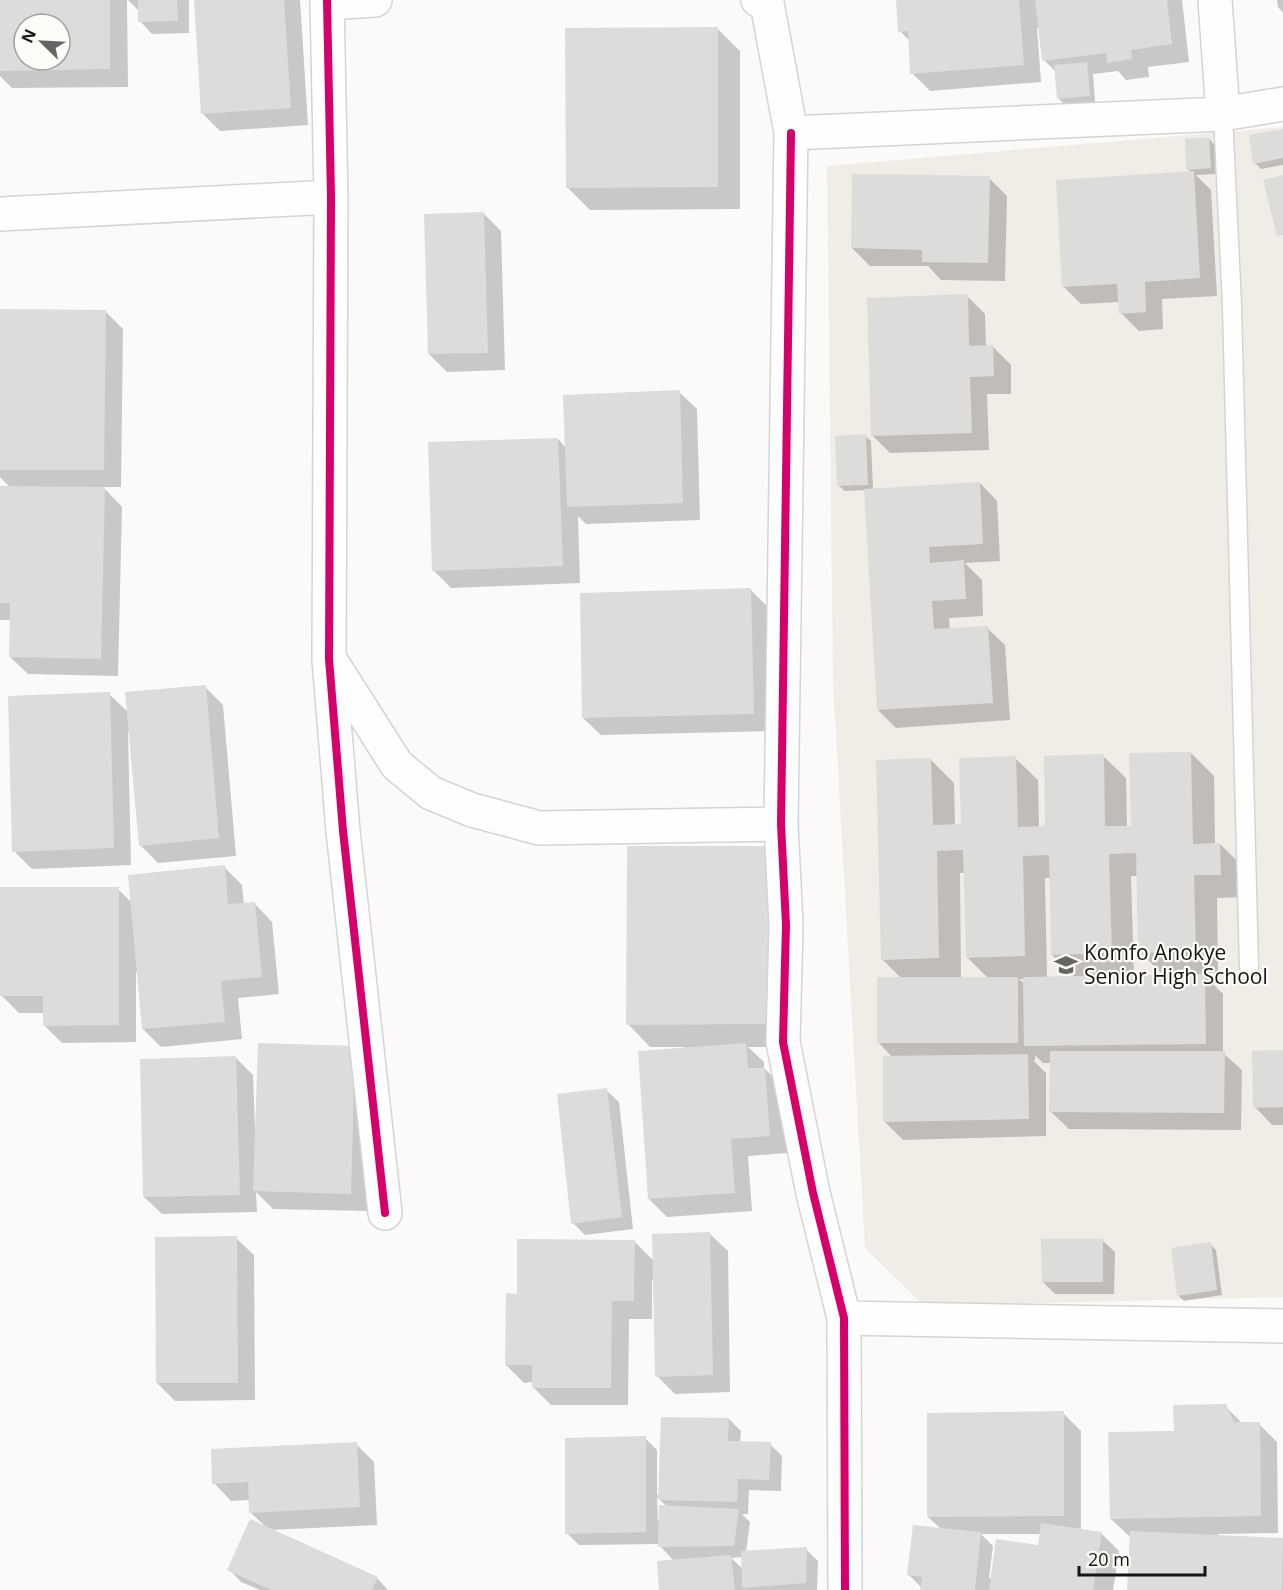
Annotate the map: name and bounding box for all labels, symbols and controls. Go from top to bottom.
north arrow [12,12,72,72]
text: N [16,25,41,46]
place label: Komfo Anokye Senior High School [1084,938,1268,990]
school or university icon: Komfo Anokye Senior High School [1053,952,1079,978]
scale bar [1079,1539,1205,1577]
text: 20 m [1088,1547,1130,1571]

